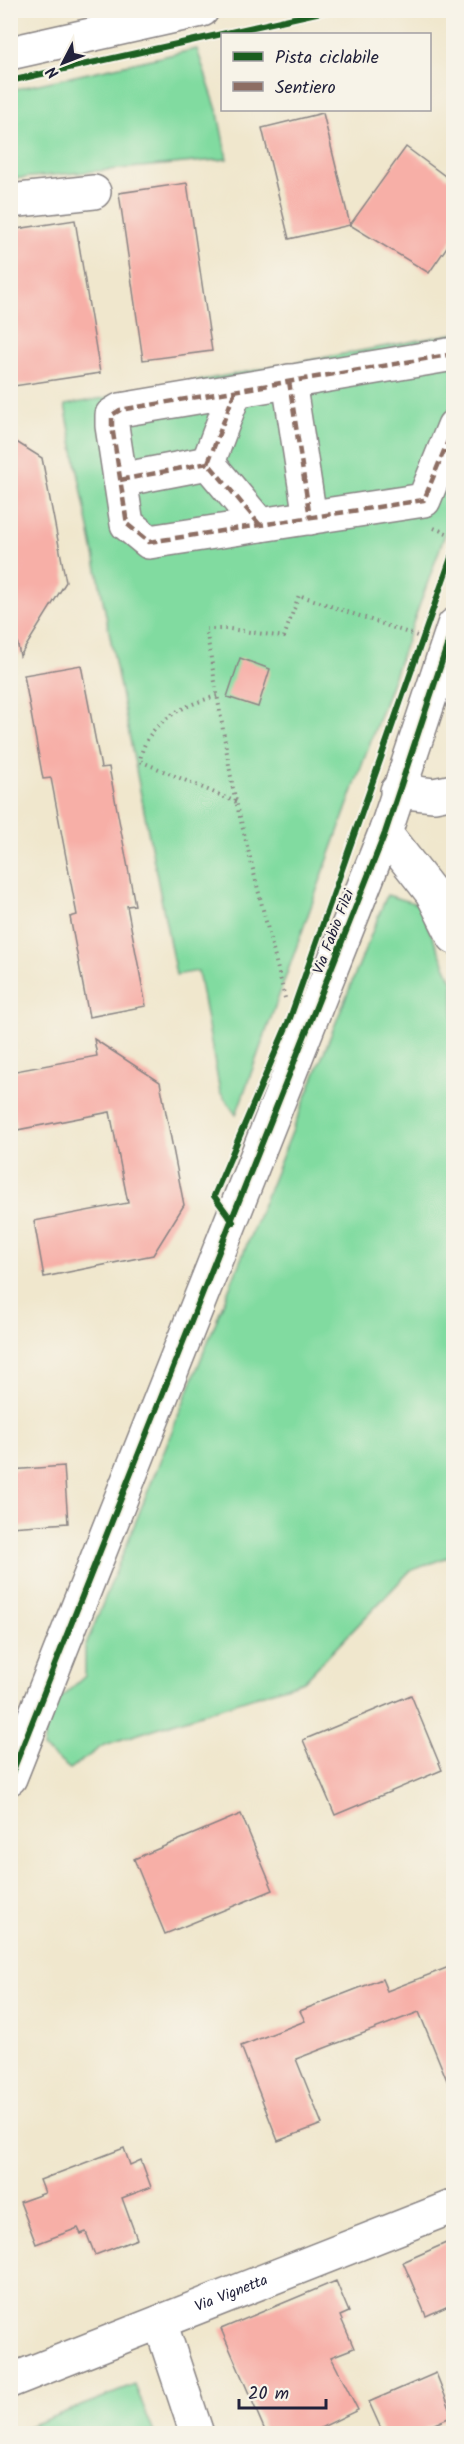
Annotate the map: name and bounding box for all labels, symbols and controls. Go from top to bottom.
north arrow [33,33,93,93]
legend [221,33,431,111]
text: Pista ciclabile [275,44,379,73]
text: N [40,60,66,84]
text: Sentiero [275,74,336,103]
street label: Via Fabio Filzi [307,885,362,978]
street label: Via Vignetta [191,2268,272,2319]
scale bar [239,2372,326,2410]
text: 20 m [248,2380,289,2409]

